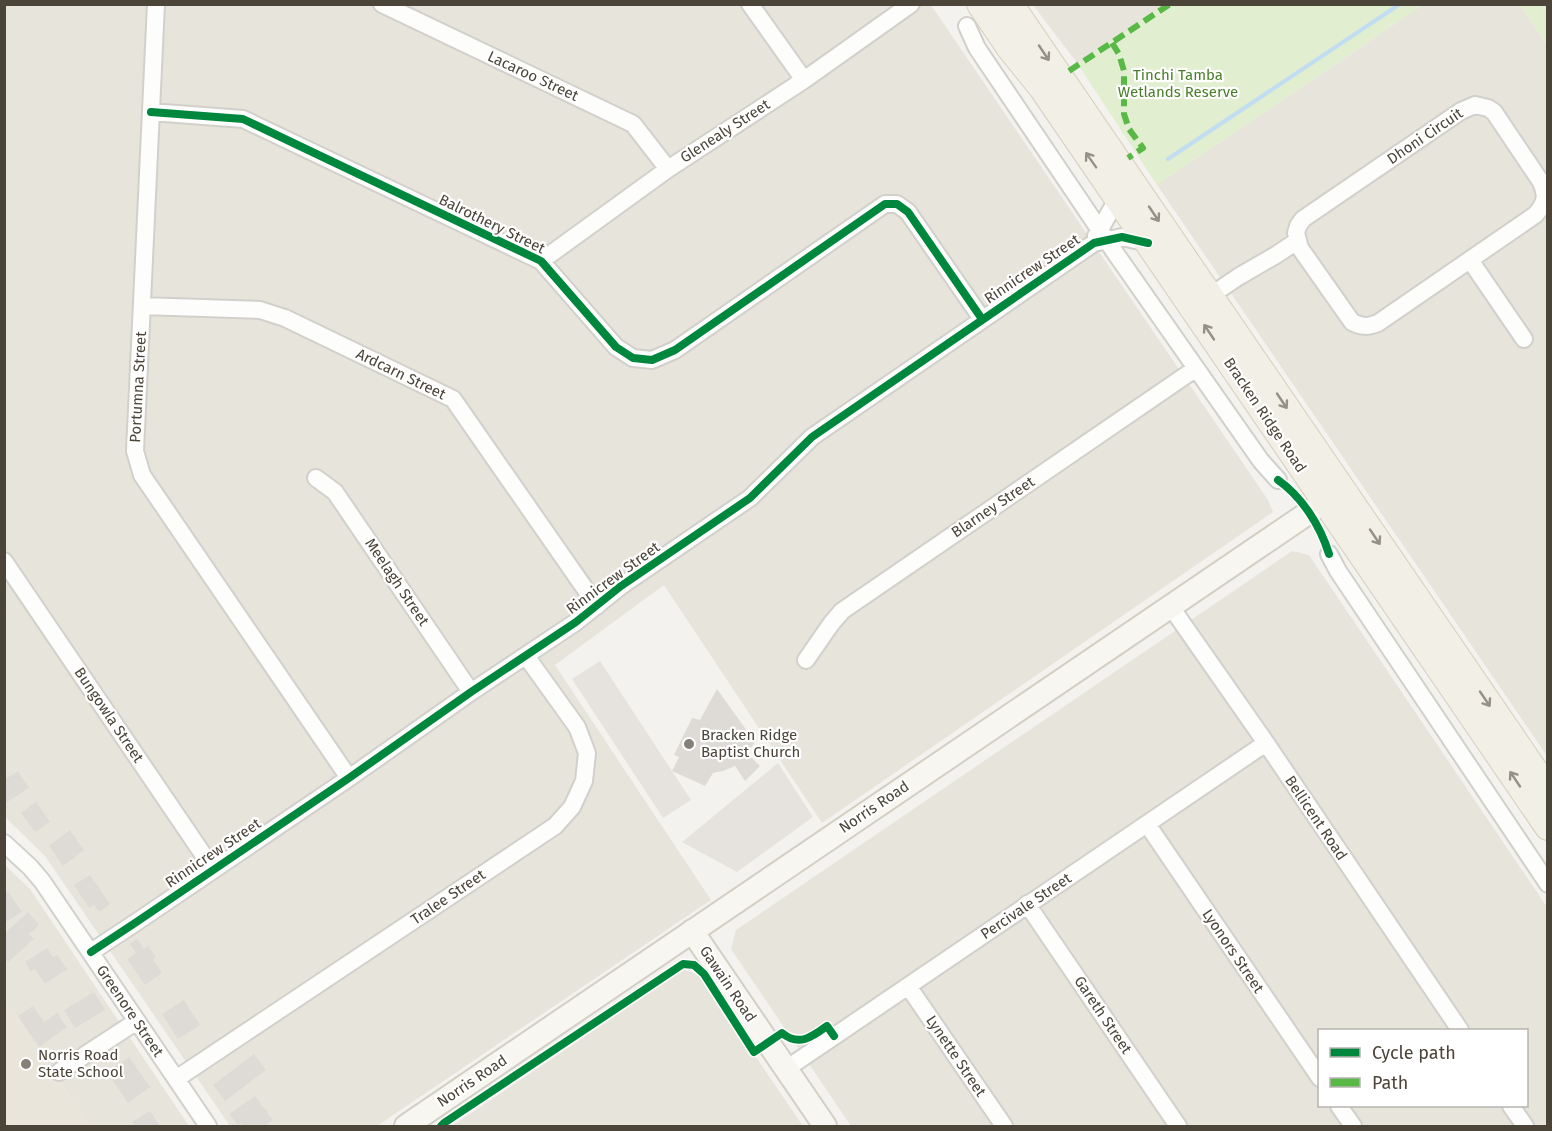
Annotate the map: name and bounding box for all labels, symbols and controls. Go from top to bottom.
one-way arrow [1037,44,1050,61]
street label: Lacaroo Street [485,47,582,105]
park label: Tinchi Tamba Wetlands Reserve [1118,66,1238,101]
street label: Glenealy Street [677,95,774,167]
street label: Dhoni Circuit [1384,104,1467,168]
one-way arrow [1085,152,1097,168]
street label: Balrothery Street [436,191,549,258]
one-way arrow [1148,205,1160,221]
street label: Rinnicrew Street [981,230,1084,308]
one-way arrow [1203,324,1215,340]
street label: Portumna Street [126,330,150,443]
street label: Ardcarn Street [353,345,449,404]
street label: Bracken Ridge Road [1220,354,1310,476]
one-way arrow [1276,393,1288,409]
street label: Blarney Street [948,472,1038,541]
one-way arrow [1369,529,1381,545]
street label: Meelagh Street [361,535,433,630]
street label: Rinnicrew Street [563,538,664,618]
street label: Bungowla Street [71,664,148,766]
one-way arrow [1479,690,1491,706]
place label: Bracken Ridge Baptist Church [701,726,800,761]
marker: Bracken Ridge Baptist Church [682,737,696,751]
one-way arrow [1508,770,1521,787]
street label: Bellicent Road [1281,772,1351,864]
street label: Norris Road [836,777,912,837]
street label: Rinnicrew Street [162,814,265,892]
street label: Tralee Street [407,865,489,928]
street label: Percivale Street [977,869,1075,943]
street label: Lyonors Street [1198,906,1268,997]
street label: Gawain Road [696,943,760,1025]
street label: Greenore Street [93,962,168,1061]
street label: Gareth Street [1070,973,1136,1058]
street label: Lynette Street [922,1012,990,1101]
legend [1318,1029,1528,1107]
text: Cycle path [1372,1042,1456,1064]
place label: Norris Road State School [38,1046,124,1081]
street label: Norris Road [434,1051,510,1111]
marker: Norris Road State School [19,1057,33,1071]
text: Path [1372,1072,1408,1094]

